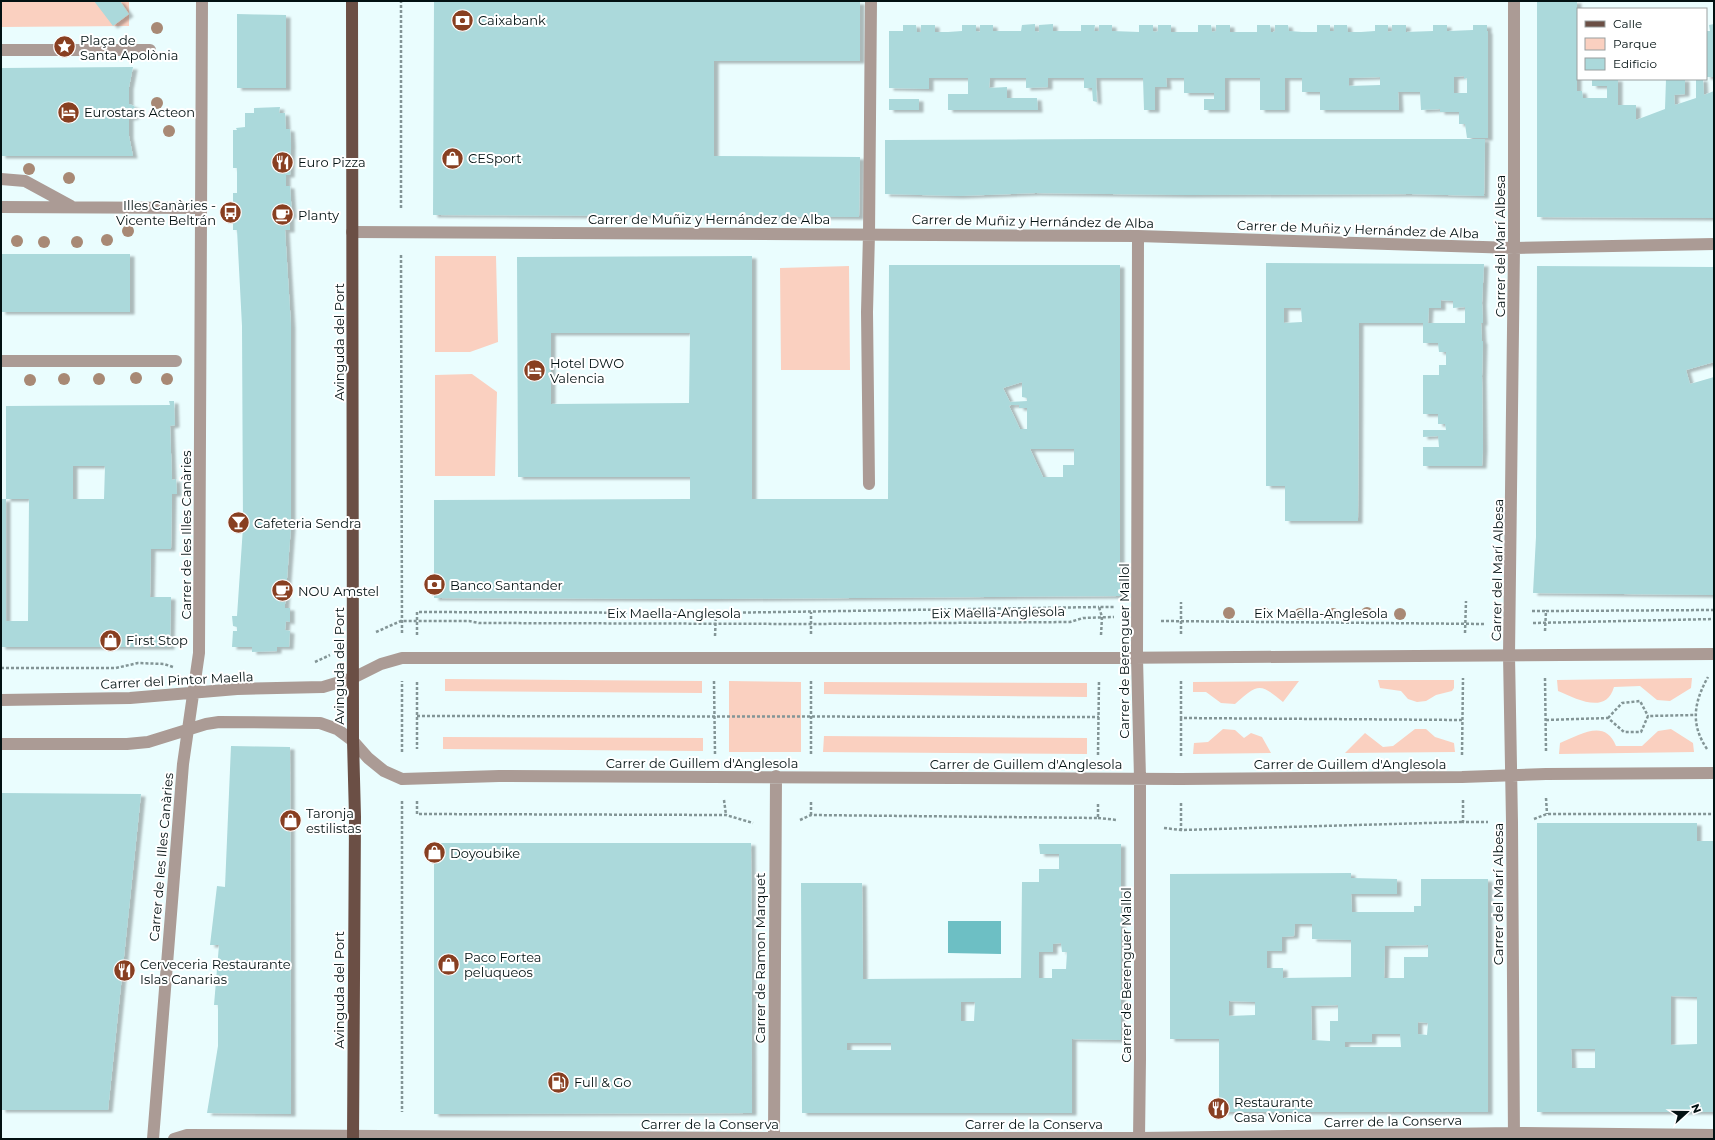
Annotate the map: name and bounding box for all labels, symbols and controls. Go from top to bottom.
bank icon: Caixabank [450,7,476,33]
legend [1577,8,1707,80]
place label: Caixabank [478,12,546,28]
text: Calle [1613,16,1642,31]
place label: Plaça de Santa Apolònia [80,32,178,63]
place icon: Plaça de Santa Apolònia [52,34,78,60]
text: Parque [1613,36,1657,51]
text: Edificio [1613,56,1657,71]
hotel icon: Eurostars Acteon [56,99,82,125]
place label: Eurostars Acteon [84,104,195,120]
shop icon: CESport [440,145,466,171]
restaurant icon: Euro Pizza [270,149,296,175]
place label: CESport [468,150,522,166]
place label: Euro Pizza [298,154,366,170]
street label: Carrer del Marí Albesa [1492,175,1508,317]
place label: Illes Canàries - Vicente Beltrán [116,197,216,228]
bus stop icon: Illes Canàries - Vicente Beltrán [218,199,244,225]
cafe icon: Planty [270,202,296,228]
place label: Planty [298,207,340,223]
street label: Carrer de Muñiz y Hernández de Alba [588,211,830,227]
street label: Carrer de Muñiz y Hernández de Alba [912,211,1154,231]
street label: Carrer de Muñiz y Hernández de Alba [1237,217,1479,241]
street label: Avinguda del Port [331,283,347,401]
place label: Hotel DWO Valencia [550,355,624,386]
hotel icon: Hotel DWO Valencia [521,357,547,383]
street label: Carrer de les Illes Canàries [178,450,194,620]
street label: Carrer del Marí Albesa [1488,499,1506,641]
bar icon: Cafeteria Sendra [225,510,251,536]
place label: Cafeteria Sendra [254,515,361,531]
street label: Carrer de Berenguer Mallol [1116,563,1132,739]
bank icon: Banco Santander [421,572,447,598]
place label: Banco Santander [450,577,563,593]
cafe icon: NOU Amstel [269,578,295,604]
place label: NOU Amstel [298,583,379,599]
street label: Eix Maella-Anglesola [931,603,1065,621]
street label: Eix Maella-Anglesola [607,605,741,621]
street label: Eix Maella-Anglesola [1254,605,1388,621]
street label: Avinguda del Port [331,607,347,725]
shop icon: First Stop [97,627,123,653]
place label: First Stop [126,632,188,648]
street label: Carrer del Pintor Maella [100,668,254,692]
street label: Carrer de Guillem d'Anglesola [606,755,798,771]
street label: Carrer de Guillem d'Anglesola [930,756,1122,772]
street label: Carrer de Guillem d'Anglesola [1254,756,1446,772]
street label: Carrer de les Illes Canàries [146,772,176,942]
place label: Taronja estilistas [306,805,361,836]
shop icon: Taronja estilistas [277,807,303,833]
street label: Carrer del Marí Albesa [1490,823,1506,965]
shop icon: Doyoubike [421,840,447,866]
place label: Doyoubike [450,845,520,861]
street label: Carrer de Ramon Marquet [752,873,768,1043]
street label: Carrer de Berenguer Mallol [1118,887,1134,1063]
street label: Avinguda del Port [331,931,347,1049]
place label: Paco Fortea peluqueos [464,949,542,980]
shop icon: Paco Fortea peluqueos [435,951,461,977]
place label: Cerveceria Restaurante Islas Canarias [140,956,291,987]
restaurant icon: Cerveceria Restaurante Islas Canarias [111,958,137,984]
fuel station icon: Full & Go [546,1069,572,1095]
place label: Full & Go [574,1074,631,1090]
north arrow [1667,1092,1707,1132]
place label: Restaurante Casa Vonica [1234,1094,1313,1125]
restaurant icon: Restaurante Casa Vonica [1205,1096,1231,1122]
text: N [1688,1102,1704,1115]
street label: Carrer de la Conserva [1324,1112,1462,1130]
street label: Carrer de la Conserva [641,1116,779,1132]
street label: Carrer de la Conserva [965,1116,1103,1132]

